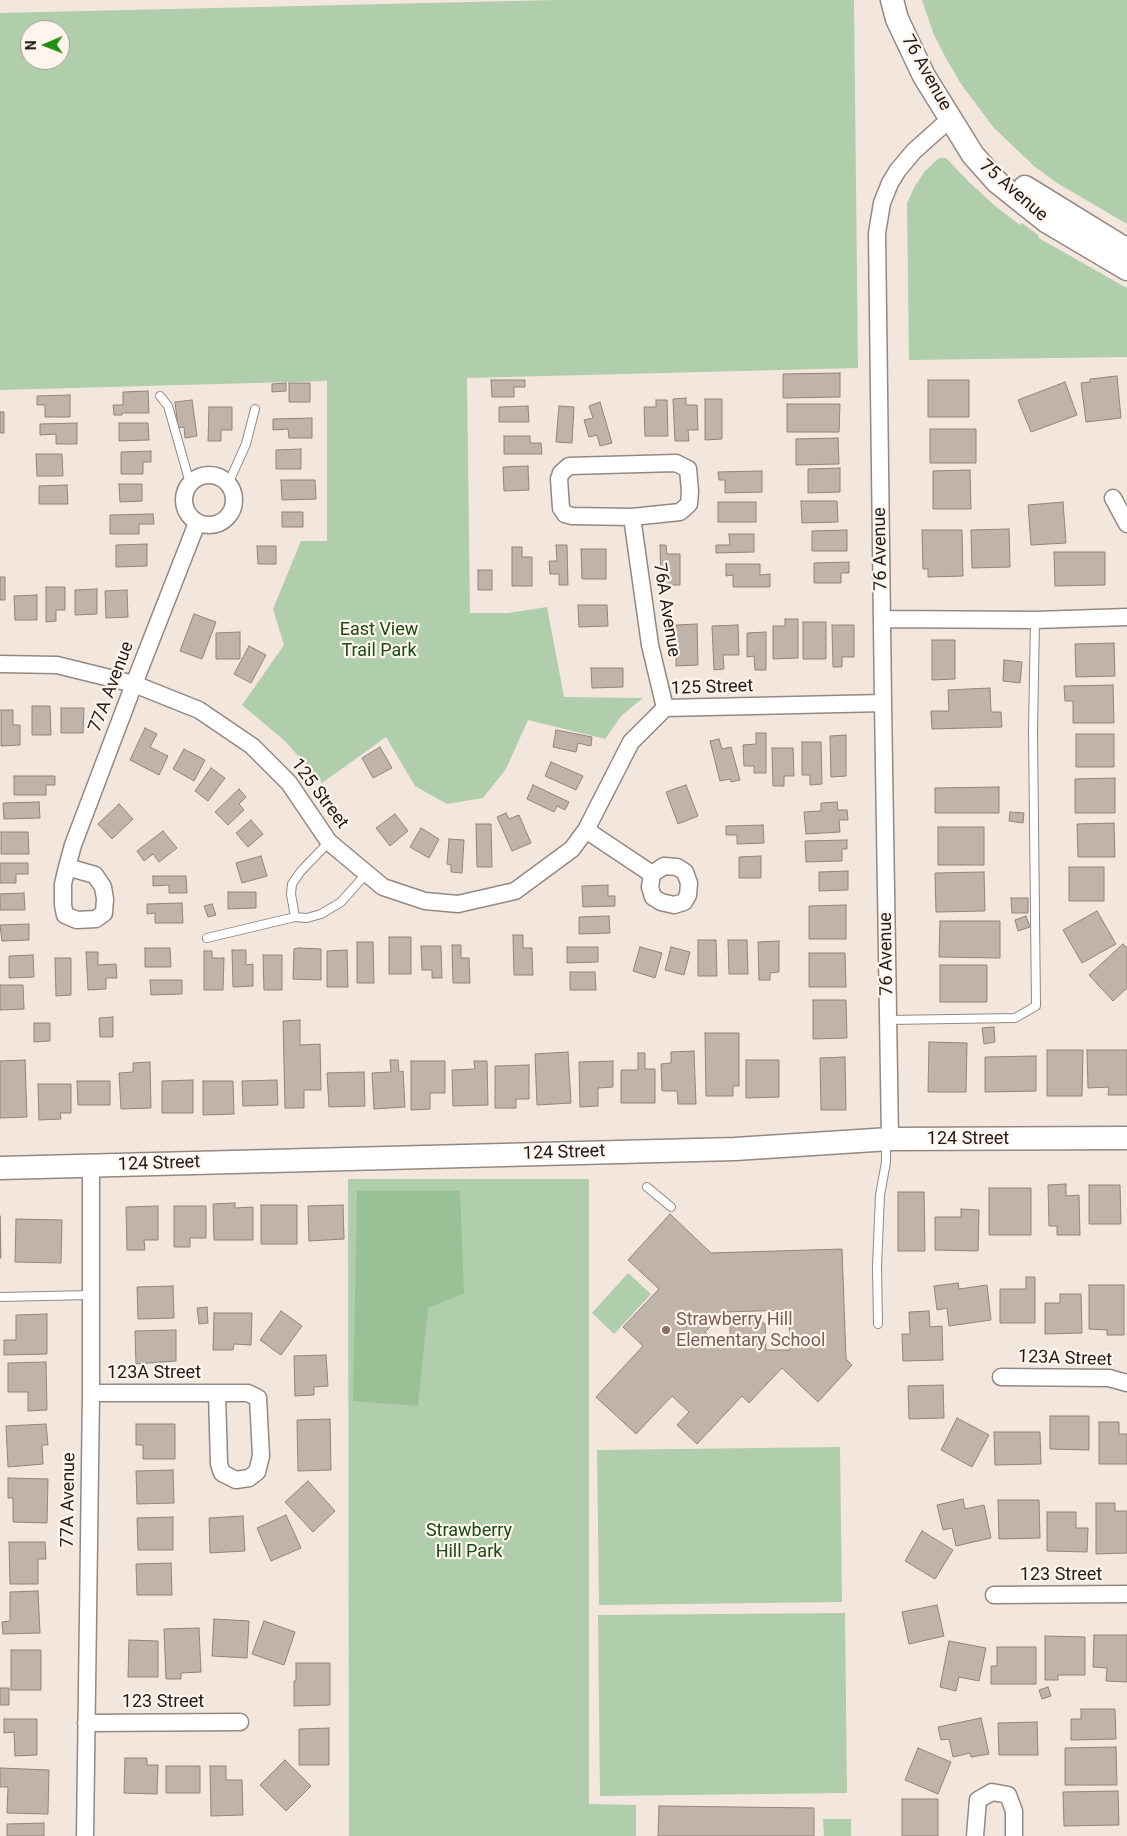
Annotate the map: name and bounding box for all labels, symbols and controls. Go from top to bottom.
north arrow [20,20,70,70]
street label: 76 Avenue [896,31,956,115]
text: N [23,40,39,50]
street label: 75 Avenue [974,155,1052,227]
street label: 76 Avenue [869,507,893,591]
street label: 76A Avenue [648,561,684,659]
park label: East View Trail Park [340,619,418,662]
street label: 77A Avenue [85,639,139,735]
street label: 125 Street [670,676,754,700]
street label: 125 Street [286,755,352,833]
street label: 76 Avenue [875,912,899,996]
street label: 124 Street [927,1128,1009,1150]
street label: 124 Street [522,1141,606,1165]
street label: 124 Street [117,1152,201,1176]
place label: Strawberry Hill Elementary School [676,1309,825,1352]
marker: Strawberry Hill Elementary School [660,1324,672,1336]
street label: 123A Street [1018,1347,1112,1371]
street label: 123A Street [107,1362,201,1384]
street label: 77A Avenue [57,1452,81,1548]
park label: Strawberry Hill Park [426,1520,512,1562]
street label: 123 Street [1020,1564,1102,1586]
street label: 123 Street [122,1691,204,1713]

